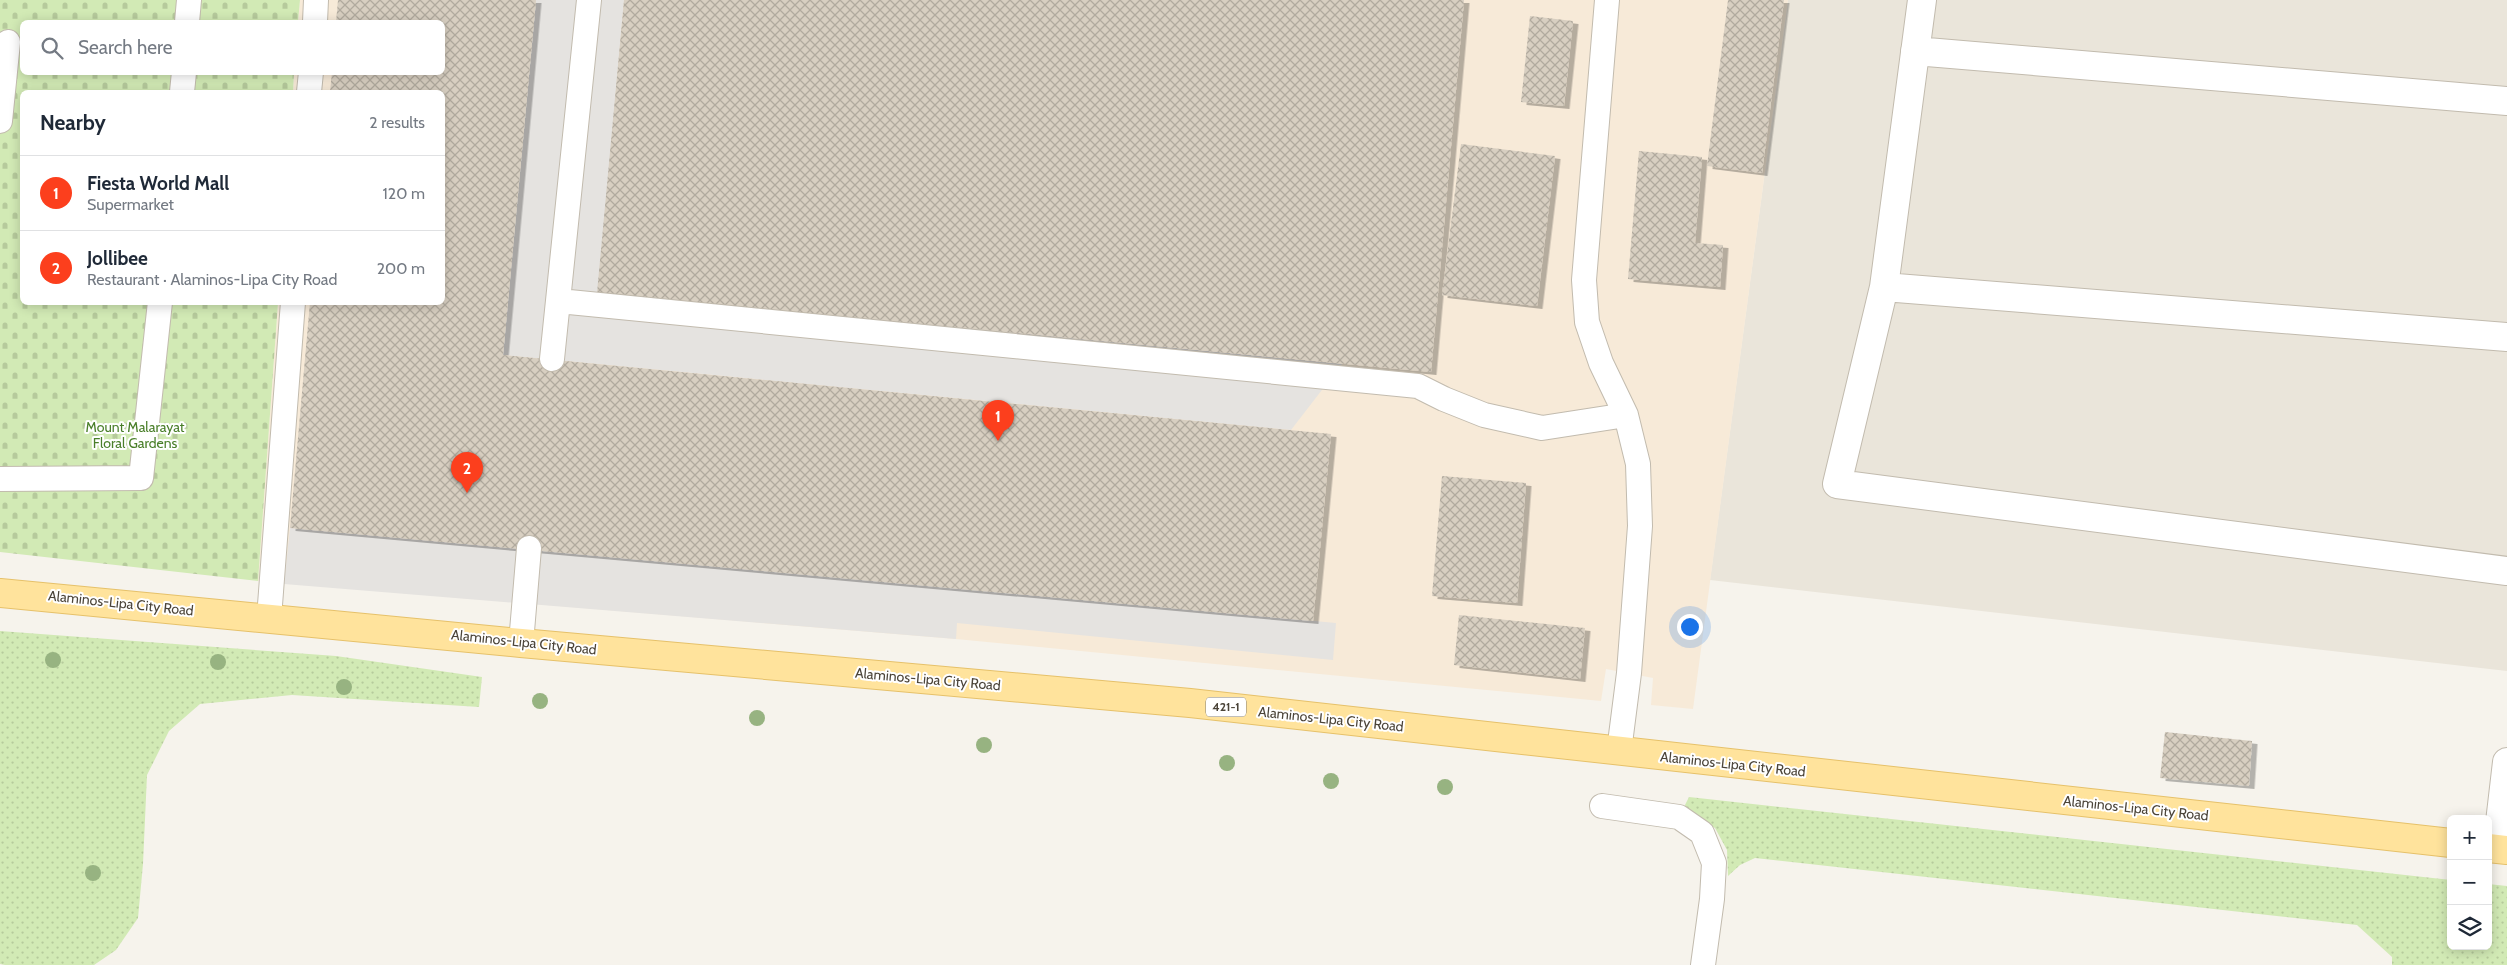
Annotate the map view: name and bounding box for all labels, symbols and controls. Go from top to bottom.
search box [20,20,445,75]
icon: search [38,34,66,62]
text: Search here [78,36,172,59]
text: Nearby [40,110,106,135]
text: 2 results [369,113,425,132]
text: Fiesta World Mall [87,172,229,195]
text: 1 [53,184,59,203]
text: 120 m [383,184,425,203]
text: Supermarket [87,195,174,214]
text: Jollibee [87,247,148,270]
text: 2 [52,259,60,278]
text: 200 m [377,259,425,278]
text: Restaurant · Alaminos-Lipa City Road [87,270,337,289]
pin: 1 [982,400,1014,441]
park label: Mount Malarayat Floral Gardens [86,418,185,452]
pin: 2 [451,452,483,493]
street label: Alaminos-Lipa City Road [47,586,195,620]
your location [1677,614,1703,640]
street label: Alaminos-Lipa City Road [450,625,598,659]
street label: Alaminos-Lipa City Road [854,664,1002,694]
road number: 421-1 [1206,698,1246,716]
street label: Alaminos-Lipa City Road [1257,702,1405,736]
street label: Alaminos-Lipa City Road [1659,747,1807,781]
street label: Alaminos-Lipa City Road [2062,791,2210,825]
map controls [2447,815,2492,950]
button: + [2447,815,2492,860]
button: − [2447,860,2492,905]
button: layers [2447,905,2492,950]

